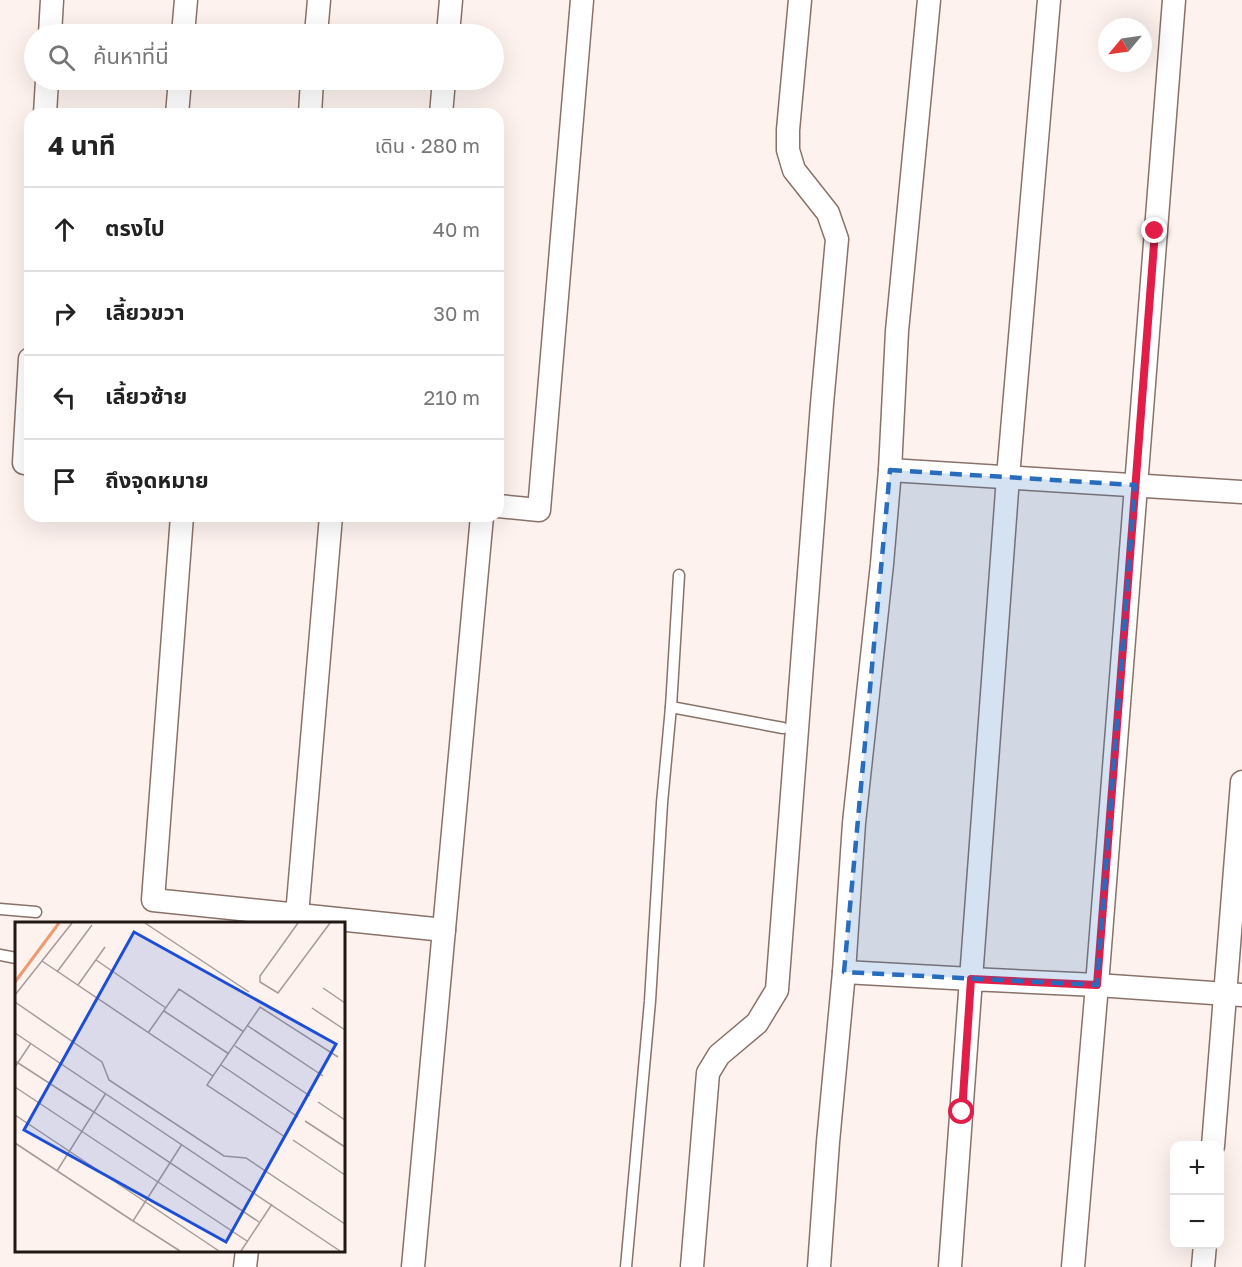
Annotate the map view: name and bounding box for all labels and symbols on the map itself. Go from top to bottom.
north arrow [1098,18,1152,72]
route end [1141,217,1167,243]
inset map [15,922,345,1252]
route start [948,1098,974,1124]

